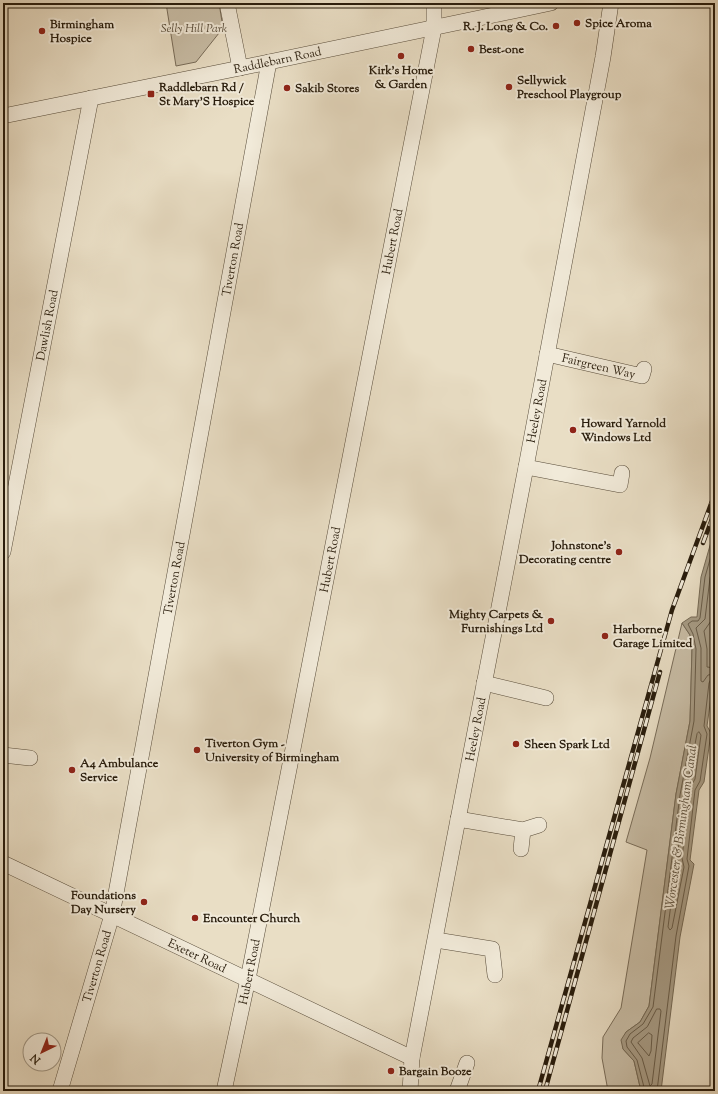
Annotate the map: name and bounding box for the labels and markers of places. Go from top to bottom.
place label: Spice Aroma [585,15,652,33]
place label: Birmingham Hospice [49,16,114,48]
place label: R. J. Long & Co. [462,18,548,36]
marker: Spice Aroma [572,18,582,28]
marker: R. J. Long & Co. [551,21,561,31]
marker: Birmingham Hospice [37,26,47,36]
place label: Best-one [478,41,525,59]
marker: Best-one [466,44,476,54]
marker: Kirk's Home & Garden [396,51,406,61]
place label: Kirk's Home & Garden [368,62,434,94]
place label: Sellywick Preschool Playgroup [516,72,622,104]
place label: Raddlebarn Rd / St Mary'S Hospice [158,79,255,111]
place label: Sakib Stores [295,80,360,98]
marker: Sellywick Preschool Playgroup [504,82,514,92]
marker: Sakib Stores [282,83,292,93]
marker: Raddlebarn Rd / St Mary'S Hospice [146,89,156,99]
place label: Howard Yarnold Windows Ltd [580,415,666,447]
marker: Howard Yarnold Windows Ltd [568,425,578,435]
place label: Johnstone's Decorating centre [518,537,611,569]
marker: Johnstone's Decorating centre [614,547,624,557]
place label: Mighty Carpets & Furnishings Ltd [448,606,544,638]
marker: Mighty Carpets & Furnishings Ltd [546,616,556,626]
place label: Harborne Garage Limited [612,621,693,653]
marker: Harborne Garage Limited [600,631,610,641]
place label: Tiverton Gym - University of Birmingham [204,735,339,767]
place label: Sheen Spark Ltd [524,736,610,754]
marker: Sheen Spark Ltd [511,739,521,749]
marker: Tiverton Gym - University of Birmingham [192,745,202,755]
place label: A4 Ambulance Service [79,755,159,787]
marker: A4 Ambulance Service [67,765,77,775]
place label: Foundations Day Nursery [70,887,136,919]
marker: Foundations Day Nursery [139,897,149,907]
place label: Encounter Church [202,910,301,928]
marker: Encounter Church [190,913,200,923]
place label: Bargain Booze [398,1063,472,1081]
marker: Bargain Booze [386,1066,396,1076]

